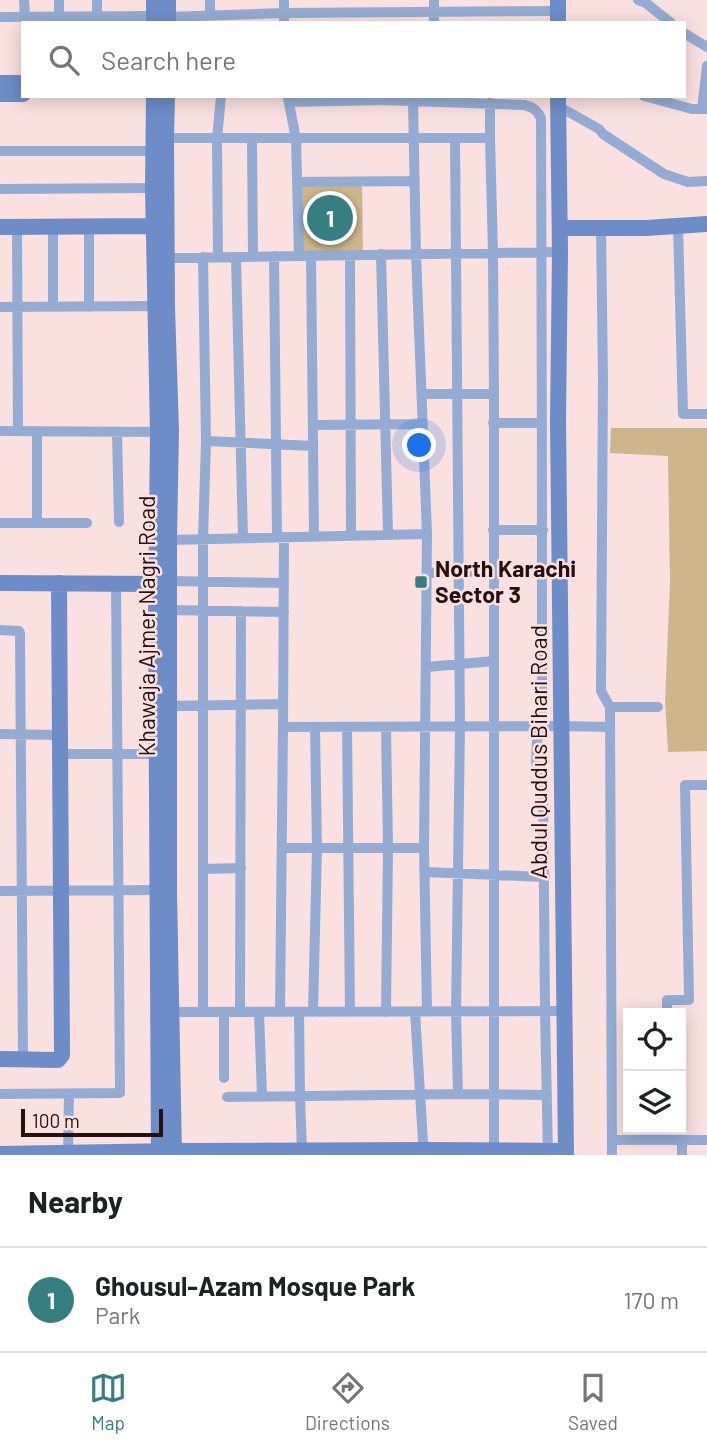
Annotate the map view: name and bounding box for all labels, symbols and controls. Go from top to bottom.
search box [21,21,686,98]
icon: search [45,41,83,79]
text: Search here [101,44,236,75]
pin: 1 [307,192,353,244]
your location [402,428,436,462]
street label: Khawaja Ajmer Nagri Road [132,495,160,757]
place label: North Karachi Sector 3 [435,554,576,608]
marker: North Karachi Sector 3 [413,574,429,590]
street label: Abdul Quddus Bihari Road [524,625,552,879]
map controls [623,1008,686,1134]
button: locate [623,1008,686,1071]
button: layers [623,1071,686,1134]
scale bar [21,1106,163,1138]
text: 100 m [32,1109,80,1132]
text: Nearby [28,1183,123,1219]
text: Ghousul-Azam Mosque Park [95,1270,415,1301]
text: 1 [47,1286,55,1314]
text: 170 m [623,1286,679,1314]
text: Park [95,1301,140,1329]
tab: Map [89,1369,127,1434]
tab: Directions [305,1369,390,1434]
tab: Saved [568,1369,618,1434]

